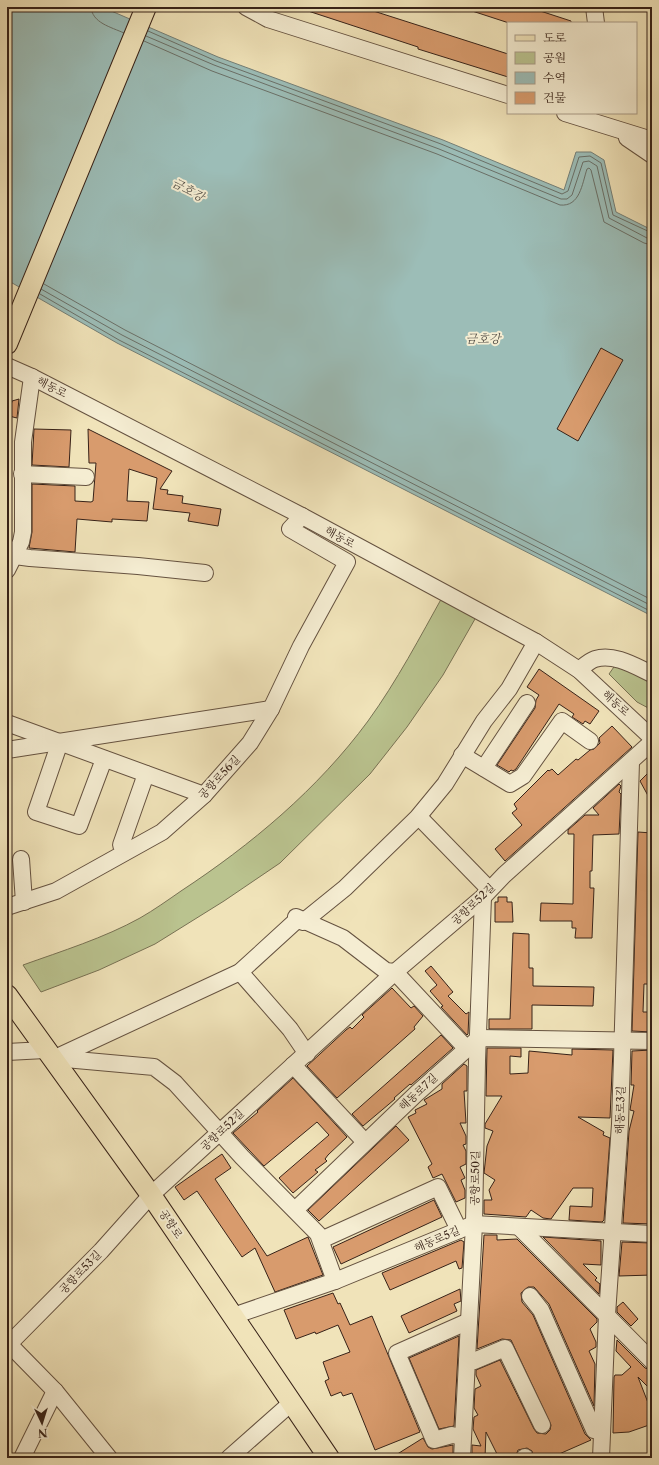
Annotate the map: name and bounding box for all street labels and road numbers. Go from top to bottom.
street label: 해동로 [35,374,70,401]
street label: 해동로 [323,523,358,551]
street label: 해동로 [599,687,633,719]
street label: 공항로56길 [195,752,243,802]
street label: 공항로52길 [448,880,498,928]
street label: 해동로7길 [396,1071,440,1113]
street label: 해동로3길 [612,1085,628,1135]
street label: 공항로52길 [197,1106,247,1154]
street label: 공항로50길 [468,1150,482,1206]
street label: 공항로 [156,1207,186,1241]
street label: 해동로5길 [412,1223,462,1255]
street label: 공항로53길 [56,1248,104,1296]

